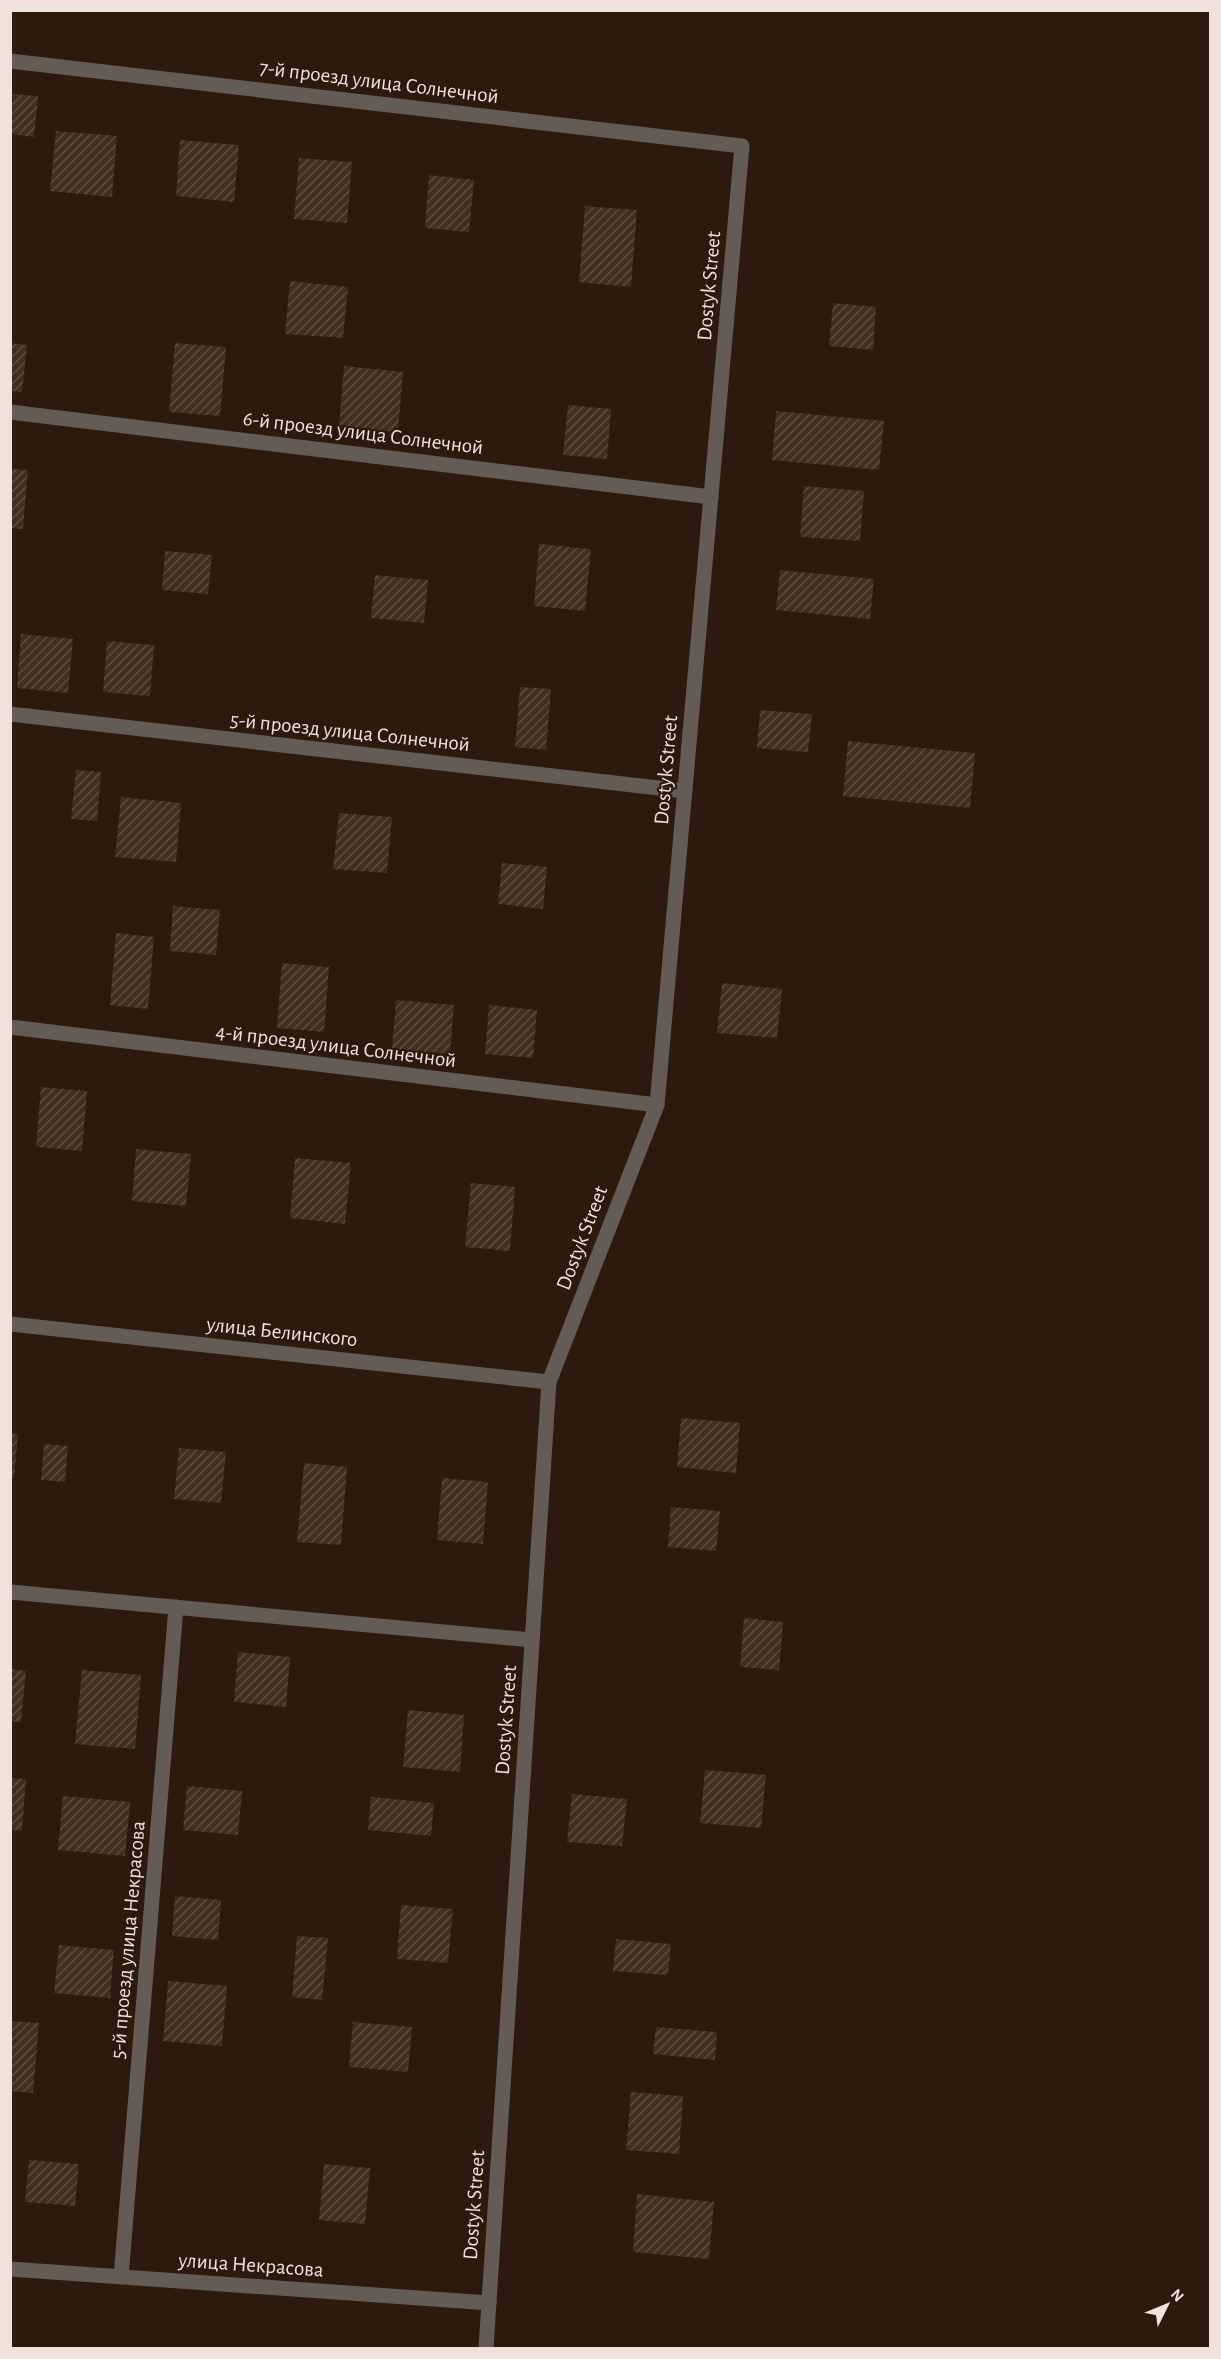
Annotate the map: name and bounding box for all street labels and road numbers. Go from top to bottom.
street label: 7-й проезд улица Солнечной [258,57,500,107]
street label: Dostyk Street [694,230,724,342]
street label: 6-й проезд улица Солнечной [242,408,484,458]
street label: 5-й проезд улица Солнечной [229,709,471,755]
street label: Dostyk Street [651,714,681,826]
street label: 4-й проезд улица Солнечной [215,1021,457,1071]
street label: Dostyk Street [553,1183,612,1293]
street label: улица Белинского [205,1314,358,1350]
street label: Dostyk Street [492,1664,520,1775]
street label: 5-й проезд улица Некрасова [107,1820,149,2060]
street label: Dostyk Street [460,2149,488,2260]
street label: улица Некрасова [177,2249,325,2281]

